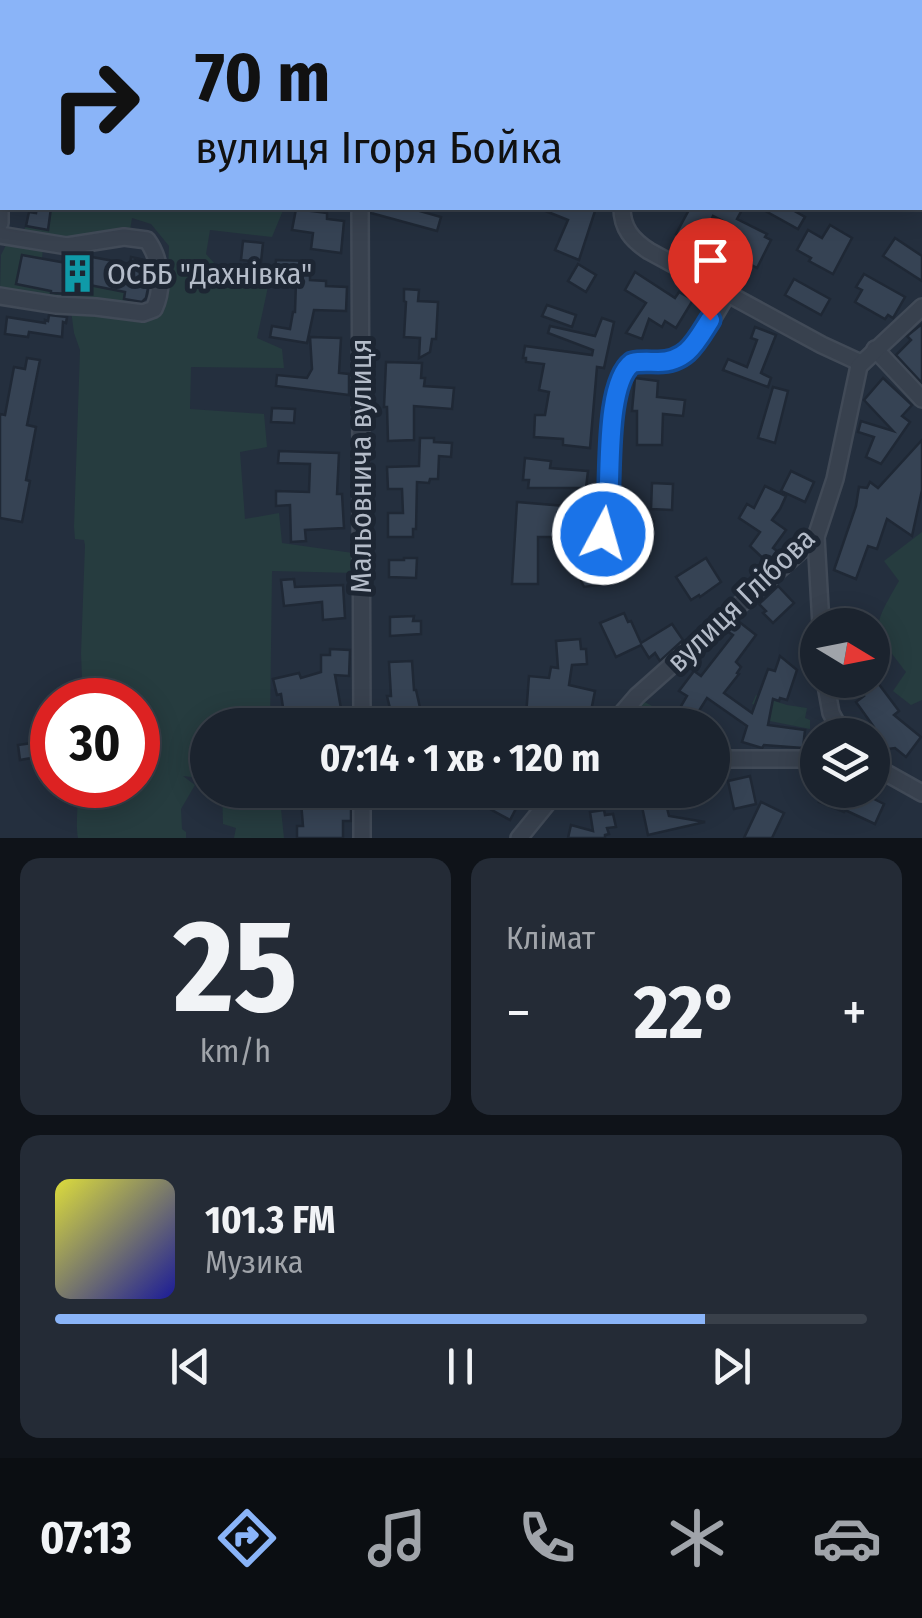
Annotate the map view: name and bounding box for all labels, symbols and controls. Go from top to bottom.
text: 70 m [195,36,330,120]
icon: right [30,40,160,170]
text: вулиця Ігоря Бойка [195,121,563,175]
pin [668,218,753,321]
icon: arrive [683,233,738,288]
building icon: ОСББ "Дахнівка" [56,253,98,295]
place label: ОСББ "Дахнівка" [107,256,312,292]
street label: Мальовнича вулиця [343,339,379,593]
position arrow [551,482,655,586]
street label: вулиця Глібова [660,520,822,680]
north arrow [800,608,890,698]
map controls [800,608,890,808]
speed limit sign: 30 [30,678,160,808]
button: layers [800,718,890,808]
text: 07:14 · 1 хв · 120 m [320,735,600,781]
text: 25 [173,889,298,1045]
text: Клімат [506,919,595,957]
text: 22° [634,968,739,1058]
text: − [506,980,531,1046]
text: + [842,980,867,1046]
text: km/h [200,1032,271,1070]
text: 101.3 FM [205,1197,335,1243]
text: Музика [205,1243,303,1281]
icon: previous [163,1339,218,1394]
icon: pause [433,1339,488,1394]
icon: next [704,1339,759,1394]
icon: directions [212,1503,282,1573]
icon: music [362,1503,432,1573]
icon: phone [512,1503,582,1573]
icon: climate [662,1503,732,1573]
icon: car [812,1503,882,1573]
text: 07:13 [40,1511,132,1565]

